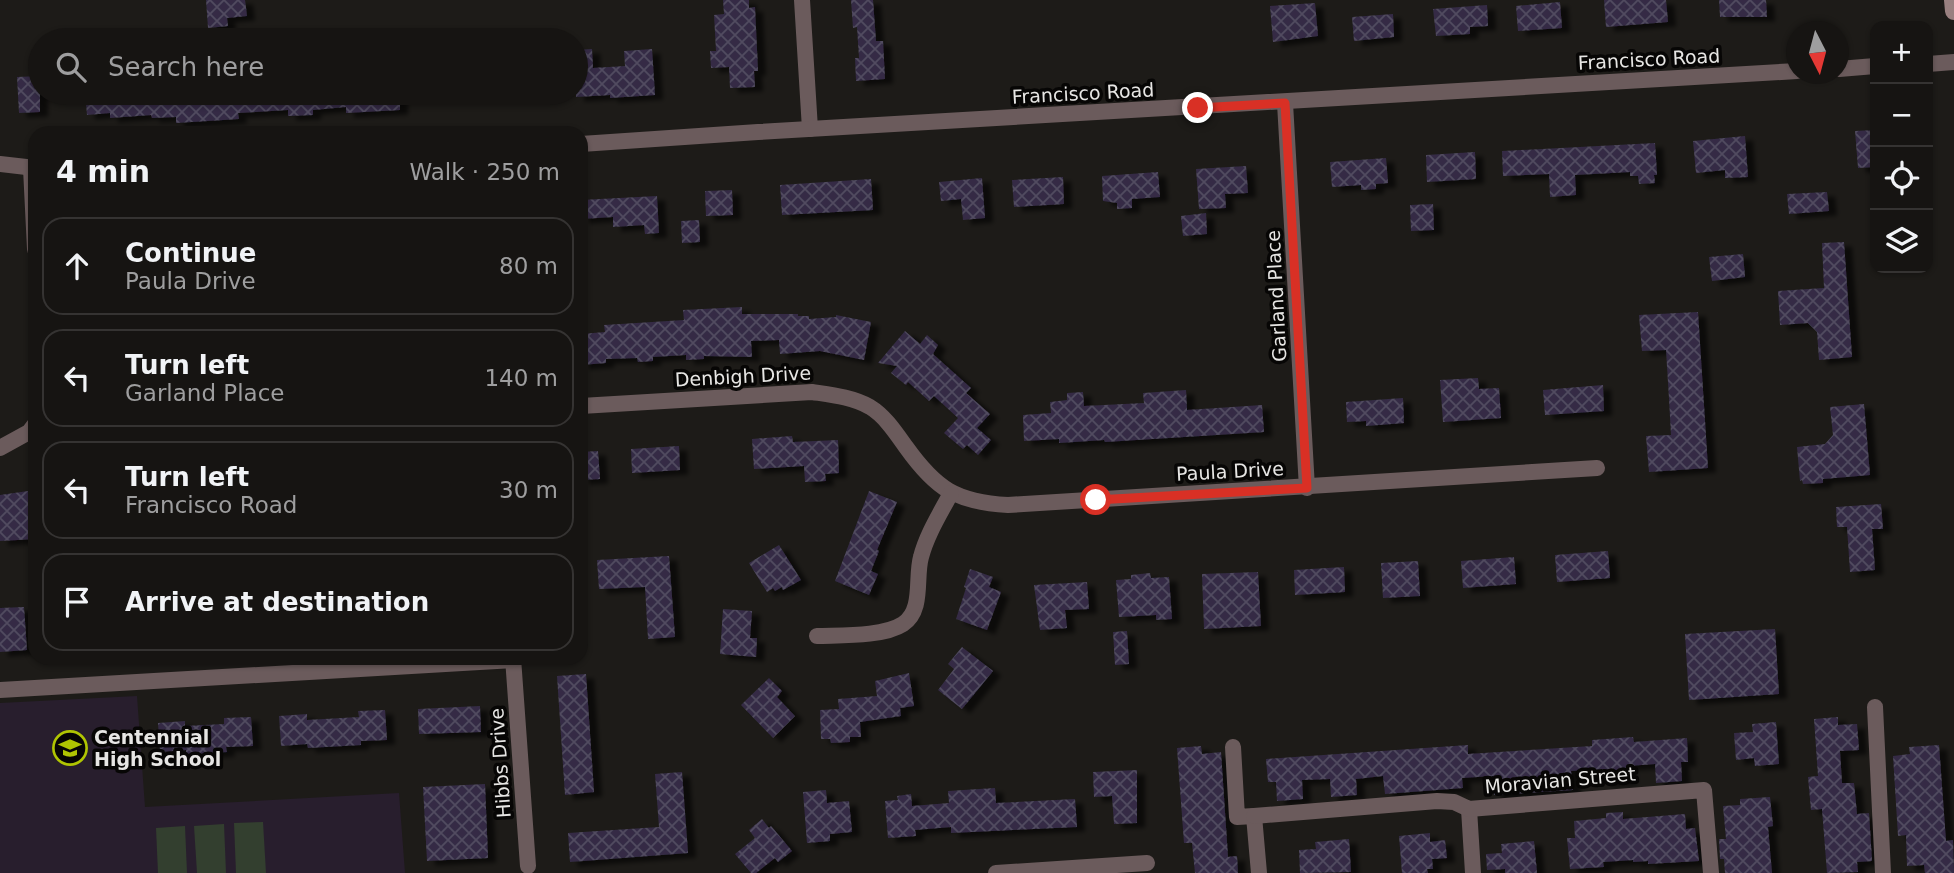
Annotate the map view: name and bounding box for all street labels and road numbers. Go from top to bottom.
street label: Francisco Road [1577,44,1721,74]
street label: Francisco Road [1011,78,1155,108]
street label: Garland Place [1262,230,1290,362]
street label: Denbigh Drive [674,361,812,391]
street label: Paula Drive [1176,457,1284,485]
street label: Hibbs Drive [485,707,515,819]
street label: Moravian Street [1484,762,1636,798]

